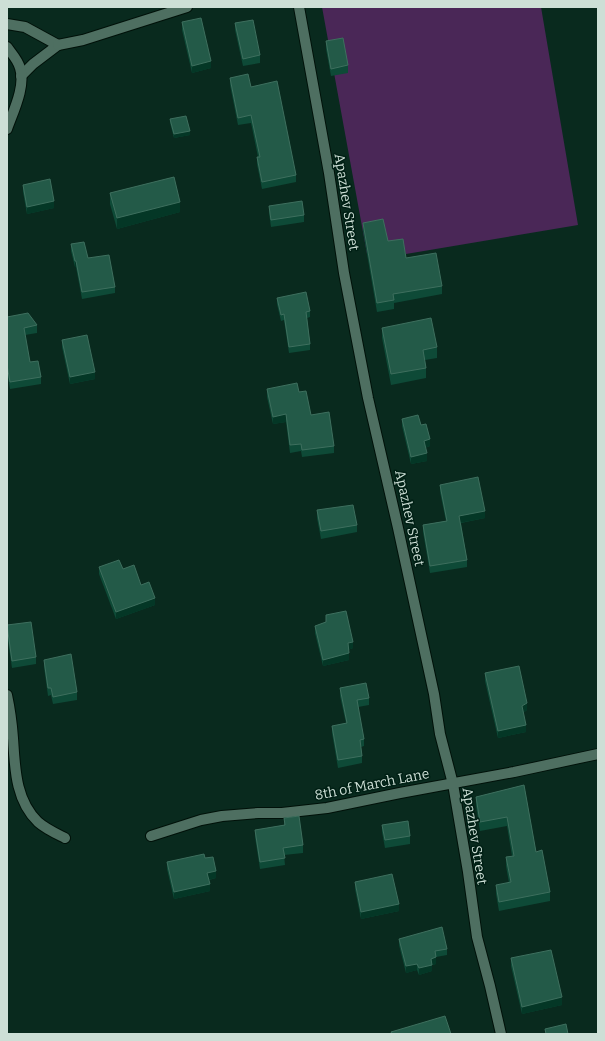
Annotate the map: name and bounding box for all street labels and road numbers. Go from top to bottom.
street label: Apazhev Street [330,152,363,252]
street label: Apazhev Street [391,468,428,568]
street label: 8th of March Lane [313,765,431,804]
street label: Apazhev Street [458,786,491,886]

